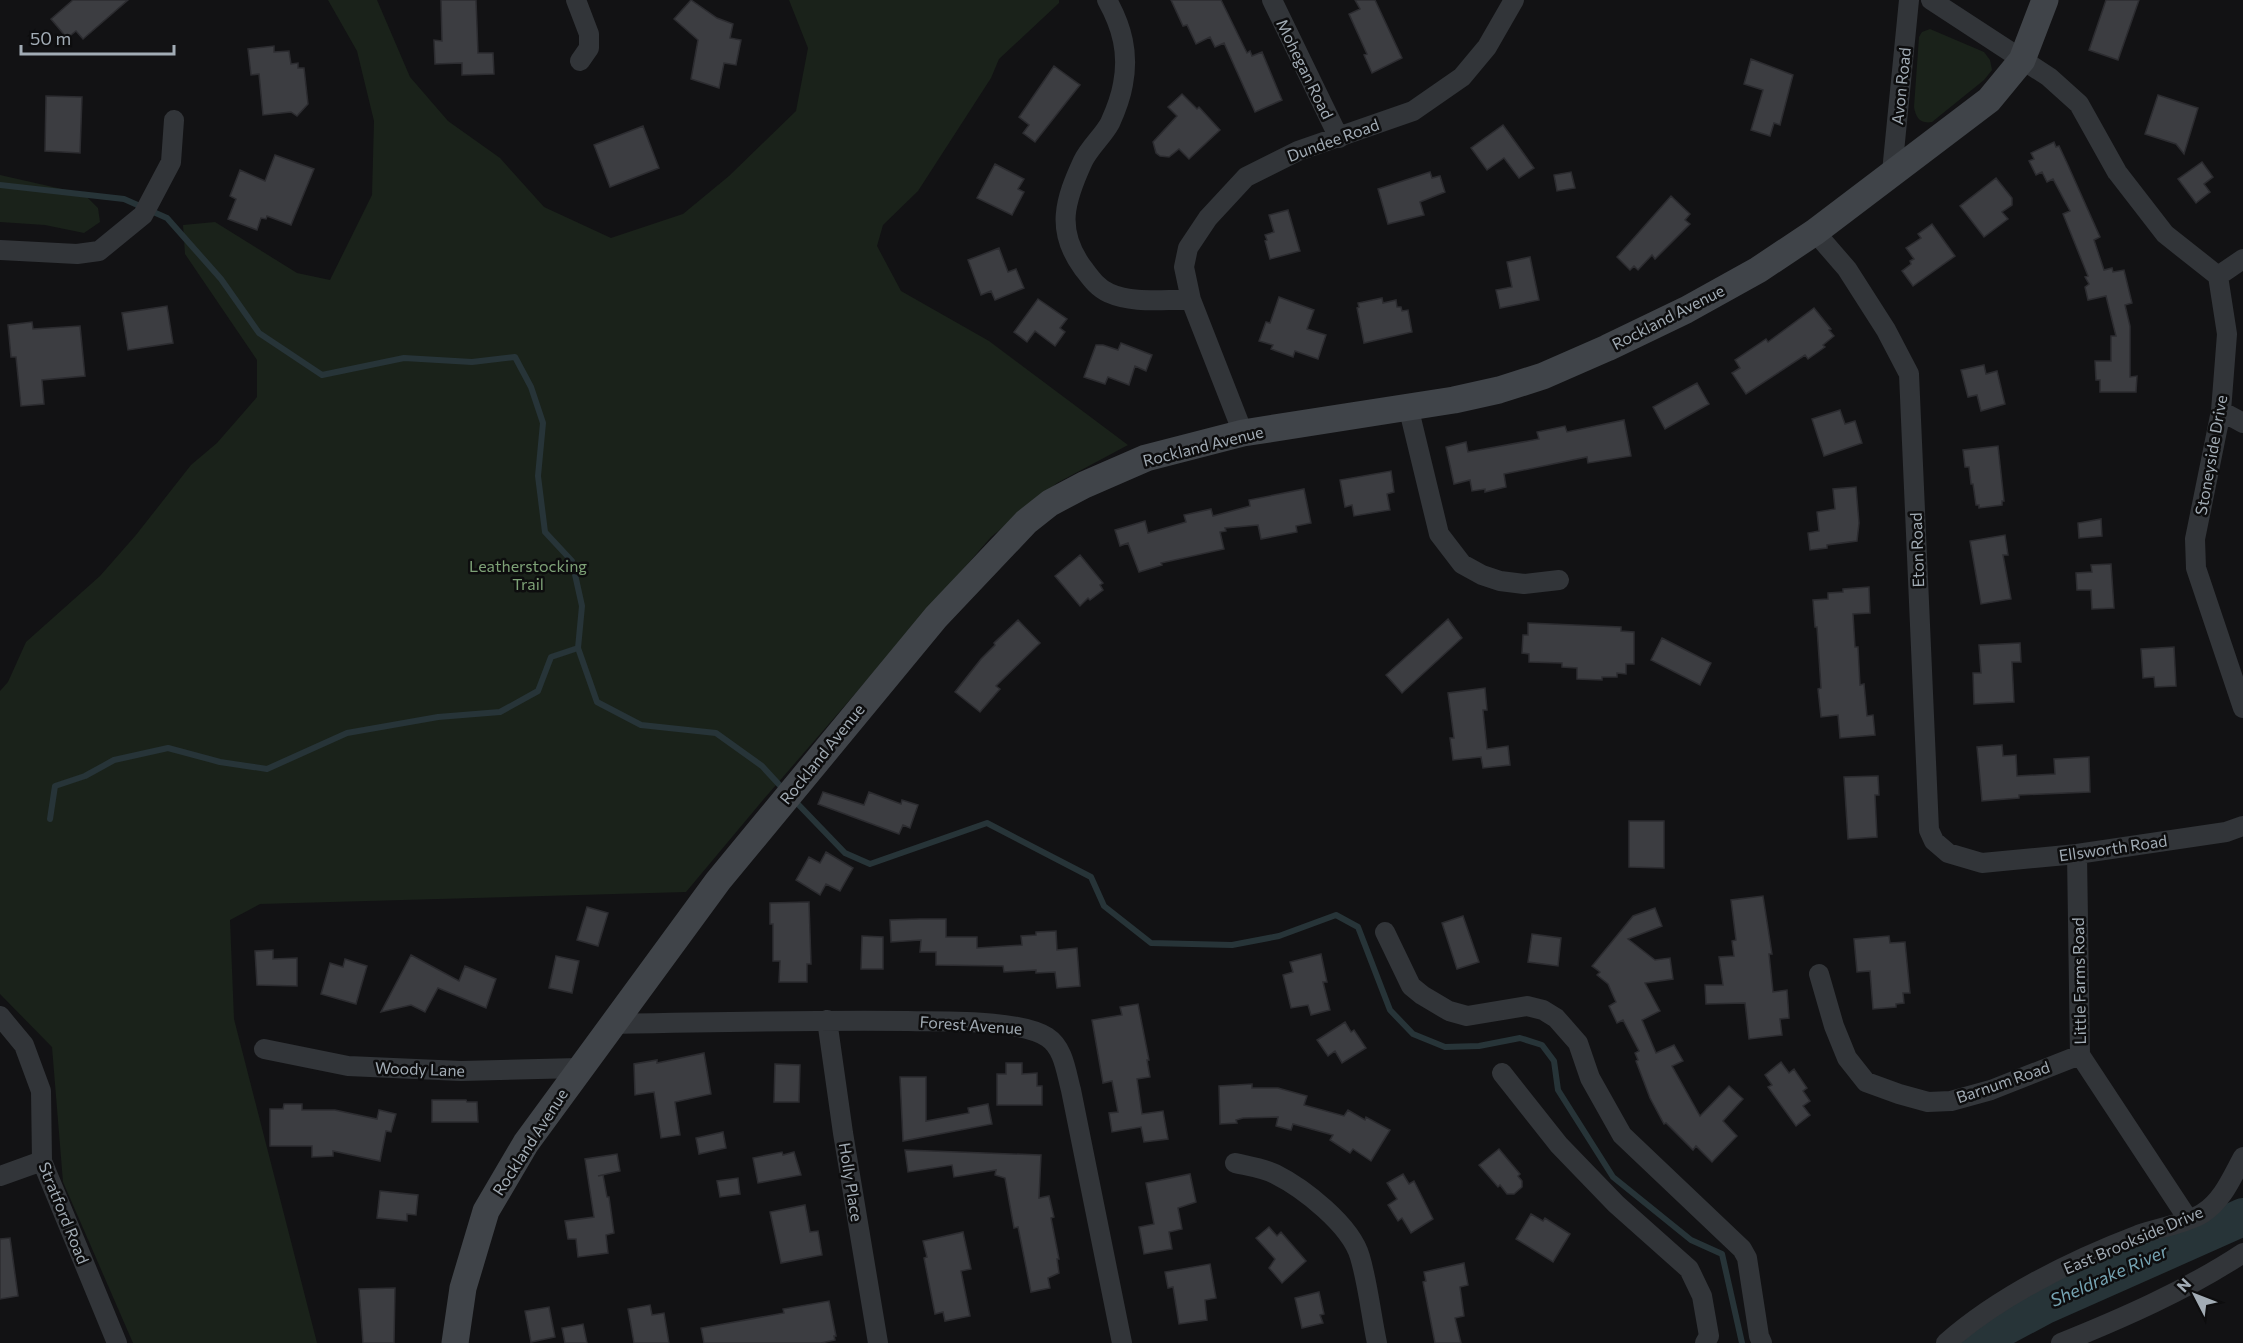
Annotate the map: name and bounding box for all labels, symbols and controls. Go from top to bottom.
street label: Mohegan Road [1273,16,1338,122]
scale bar [21,18,174,56]
text: 50 m [30,27,71,49]
street label: Avon Road [1887,46,1914,125]
street label: Dundee Road [1284,114,1381,165]
street label: Rockland Avenue [1608,280,1727,353]
street label: Stoneyside Drive [2191,393,2230,516]
street label: Rockland Avenue [1141,421,1265,470]
street label: Eton Road [1906,512,1927,588]
park label: Leatherstocking Trail [469,556,587,593]
street label: Rockland Avenue [775,700,868,808]
street label: Ellsworth Road [2057,830,2168,865]
street label: Little Farms Road [2068,917,2089,1045]
street label: Forest Avenue [919,1011,1023,1038]
street label: Woody Lane [375,1057,465,1080]
street label: Barnum Road [1954,1057,2052,1106]
street label: Rockland Avenue [488,1085,571,1199]
street label: Holly Place [836,1141,867,1223]
street label: Stratford Road [35,1159,94,1267]
street label: East Brookside Drive [2060,1202,2205,1278]
water label: Sheldrake River [2046,1239,2172,1311]
north arrow [2165,1265,2225,1325]
text: N [2172,1274,2195,1295]

